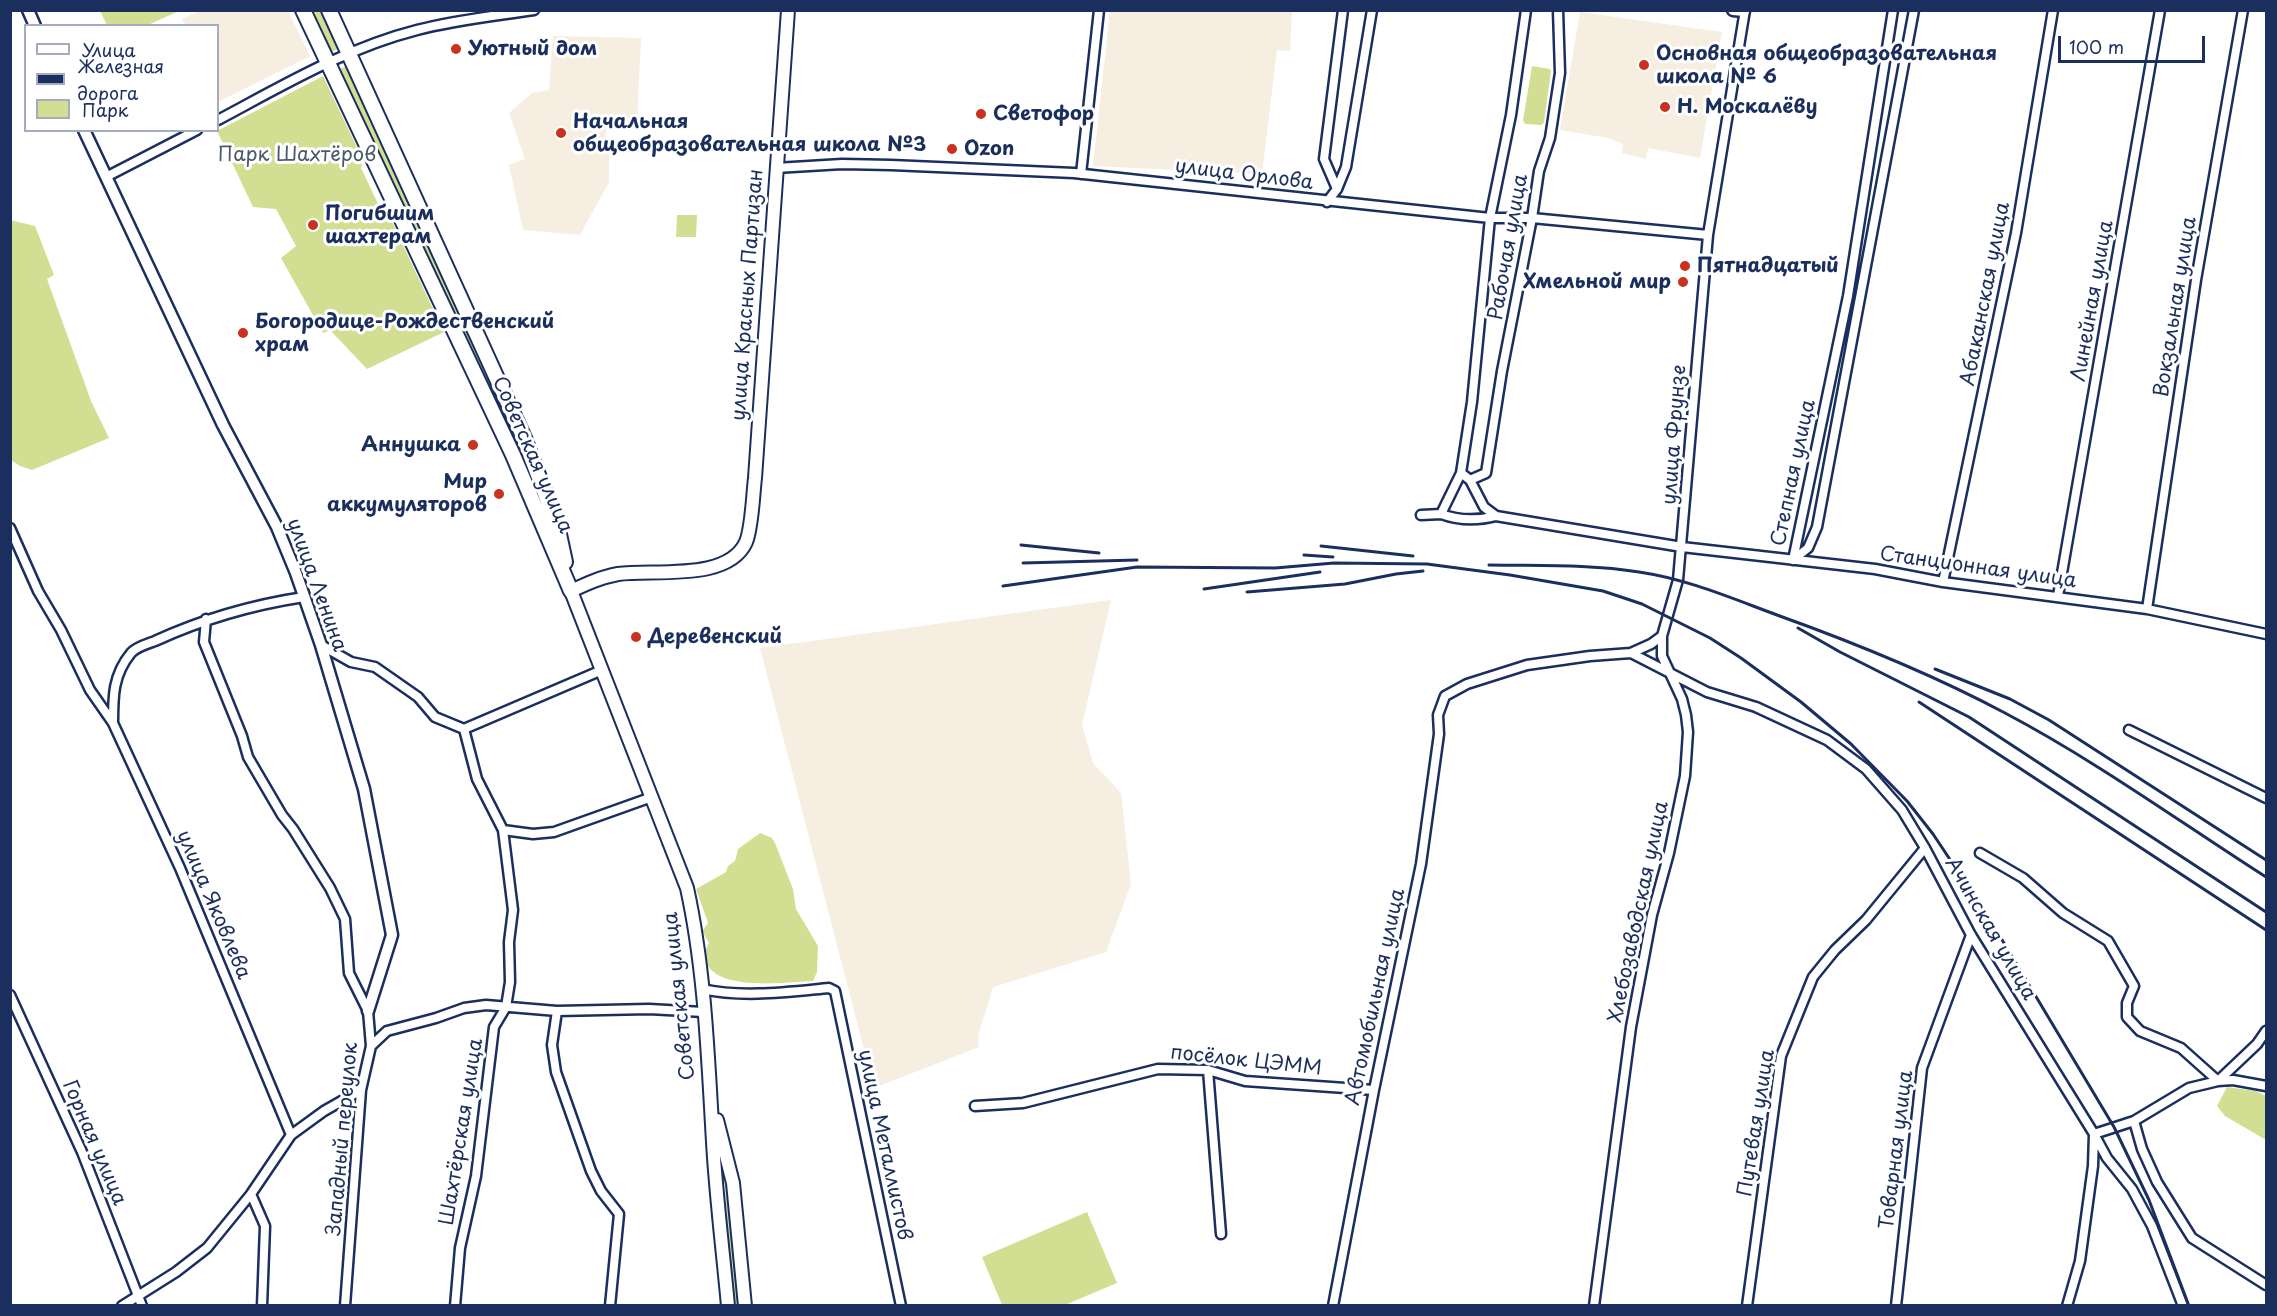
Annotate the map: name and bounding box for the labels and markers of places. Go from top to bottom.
place label: Уютный дом [468,37,597,61]
marker: Уютный дом [449,42,463,56]
place label: Основная общеобразовательная школа № 6 [1656,42,1997,89]
marker: Основная общеобразовательная школа № 6 [1637,58,1651,72]
place label: Н. Москалёву [1677,95,1817,119]
marker: Н. Москалёву [1658,100,1672,114]
place label: Светофор [993,102,1094,126]
marker: Светофор [974,107,988,121]
place label: Начальная общеобразовательная школа №3 [573,110,926,157]
marker: Начальная общеобразовательная школа №3 [554,126,568,140]
place label: Ozon [964,137,1014,161]
marker: Ozon [945,142,959,156]
place label: Погибшим шахтерам [325,202,434,249]
marker: Погибшим шахтерам [306,218,320,232]
place label: Пятнадцатый [1697,254,1839,278]
marker: Пятнадцатый [1678,259,1692,273]
place label: Хмельной мир [1523,270,1671,294]
marker: Хмельной мир [1676,275,1690,289]
place label: Богородице-Рождественский храм [255,310,554,357]
marker: Богородице-Рождественский храм [236,326,250,340]
place label: Аннушка [361,433,461,457]
marker: Аннушка [466,438,480,452]
place label: Мир аккумуляторов [327,470,487,517]
marker: Мир аккумуляторов [492,487,506,501]
place label: Деревенский [648,625,782,649]
marker: Деревенский [629,630,643,644]

